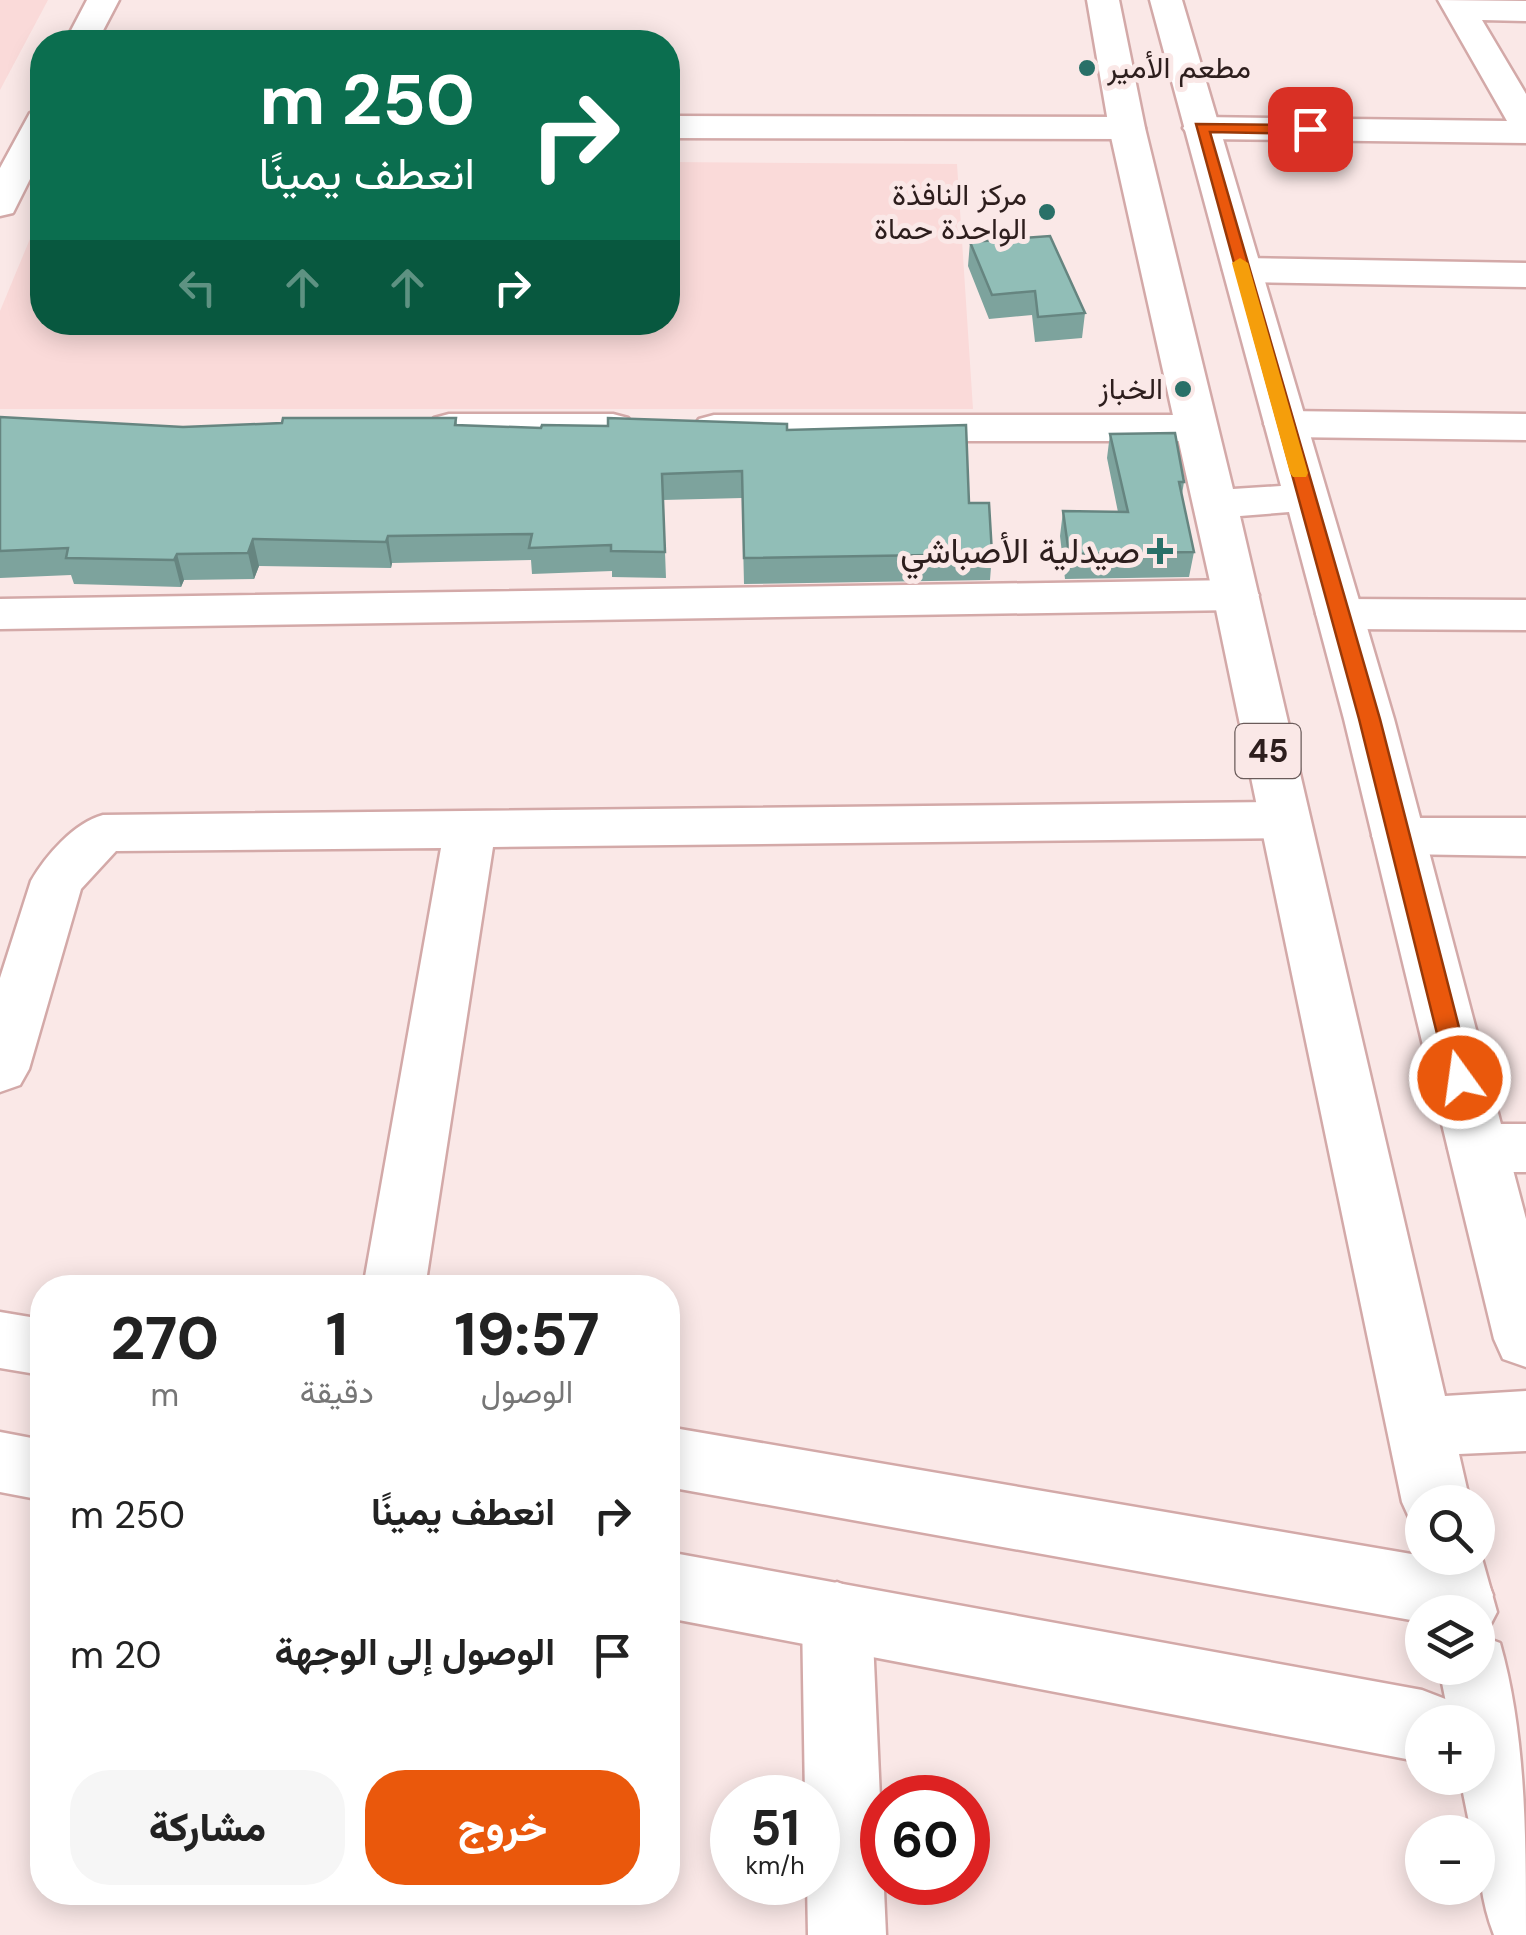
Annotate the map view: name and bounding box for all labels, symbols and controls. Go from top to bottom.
place label: مطعم الأمير [1106,48,1251,87]
text: 250 m [259,55,475,146]
marker: مطعم الأمير [1076,57,1098,79]
icon: right [510,70,640,200]
pin [1268,87,1353,172]
icon: arrive [1283,102,1338,157]
text: انعطف يمينًا [259,144,475,203]
place label: مركز النافذة الواحدة حماة [874,175,1027,248]
marker: مركز النافذة الواحدة حماة [1036,201,1058,223]
icon: left [170,260,225,315]
icon: ahead [275,260,330,315]
icon: ahead [380,260,435,315]
icon: right [485,260,540,315]
place label: الخباز [1097,369,1163,408]
marker: الخباز [1172,378,1194,400]
place label: صيدلية الأصباشي [900,528,1140,580]
marker: صيدلية الأصباشي [1149,540,1171,562]
road number: 45 [1236,724,1300,778]
position arrow [1408,1026,1512,1130]
text: 1 [326,1295,348,1374]
text: 19:57 [454,1295,599,1374]
text: 270 [111,1299,219,1378]
text: دقيقة [300,1371,374,1413]
text: الوصول [481,1371,573,1413]
text: m [151,1374,179,1416]
map controls [1405,1485,1495,1905]
button: search [1405,1485,1495,1575]
text: انعطف يمينًا [371,1487,555,1537]
icon: right [585,1488,640,1543]
text: 250 m [70,1490,185,1540]
button: layers [1405,1595,1495,1685]
text: الوصول إلى الوجهة [274,1627,555,1677]
icon: arrive [585,1628,640,1683]
text: 20 m [70,1630,161,1680]
button: + [1405,1705,1495,1795]
button: مشاركة [70,1770,345,1885]
button: خروج [365,1770,640,1885]
speed limit sign: 60 [860,1775,990,1905]
text: 51 [750,1795,800,1861]
button: − [1405,1815,1495,1905]
text: km/h [745,1849,805,1882]

